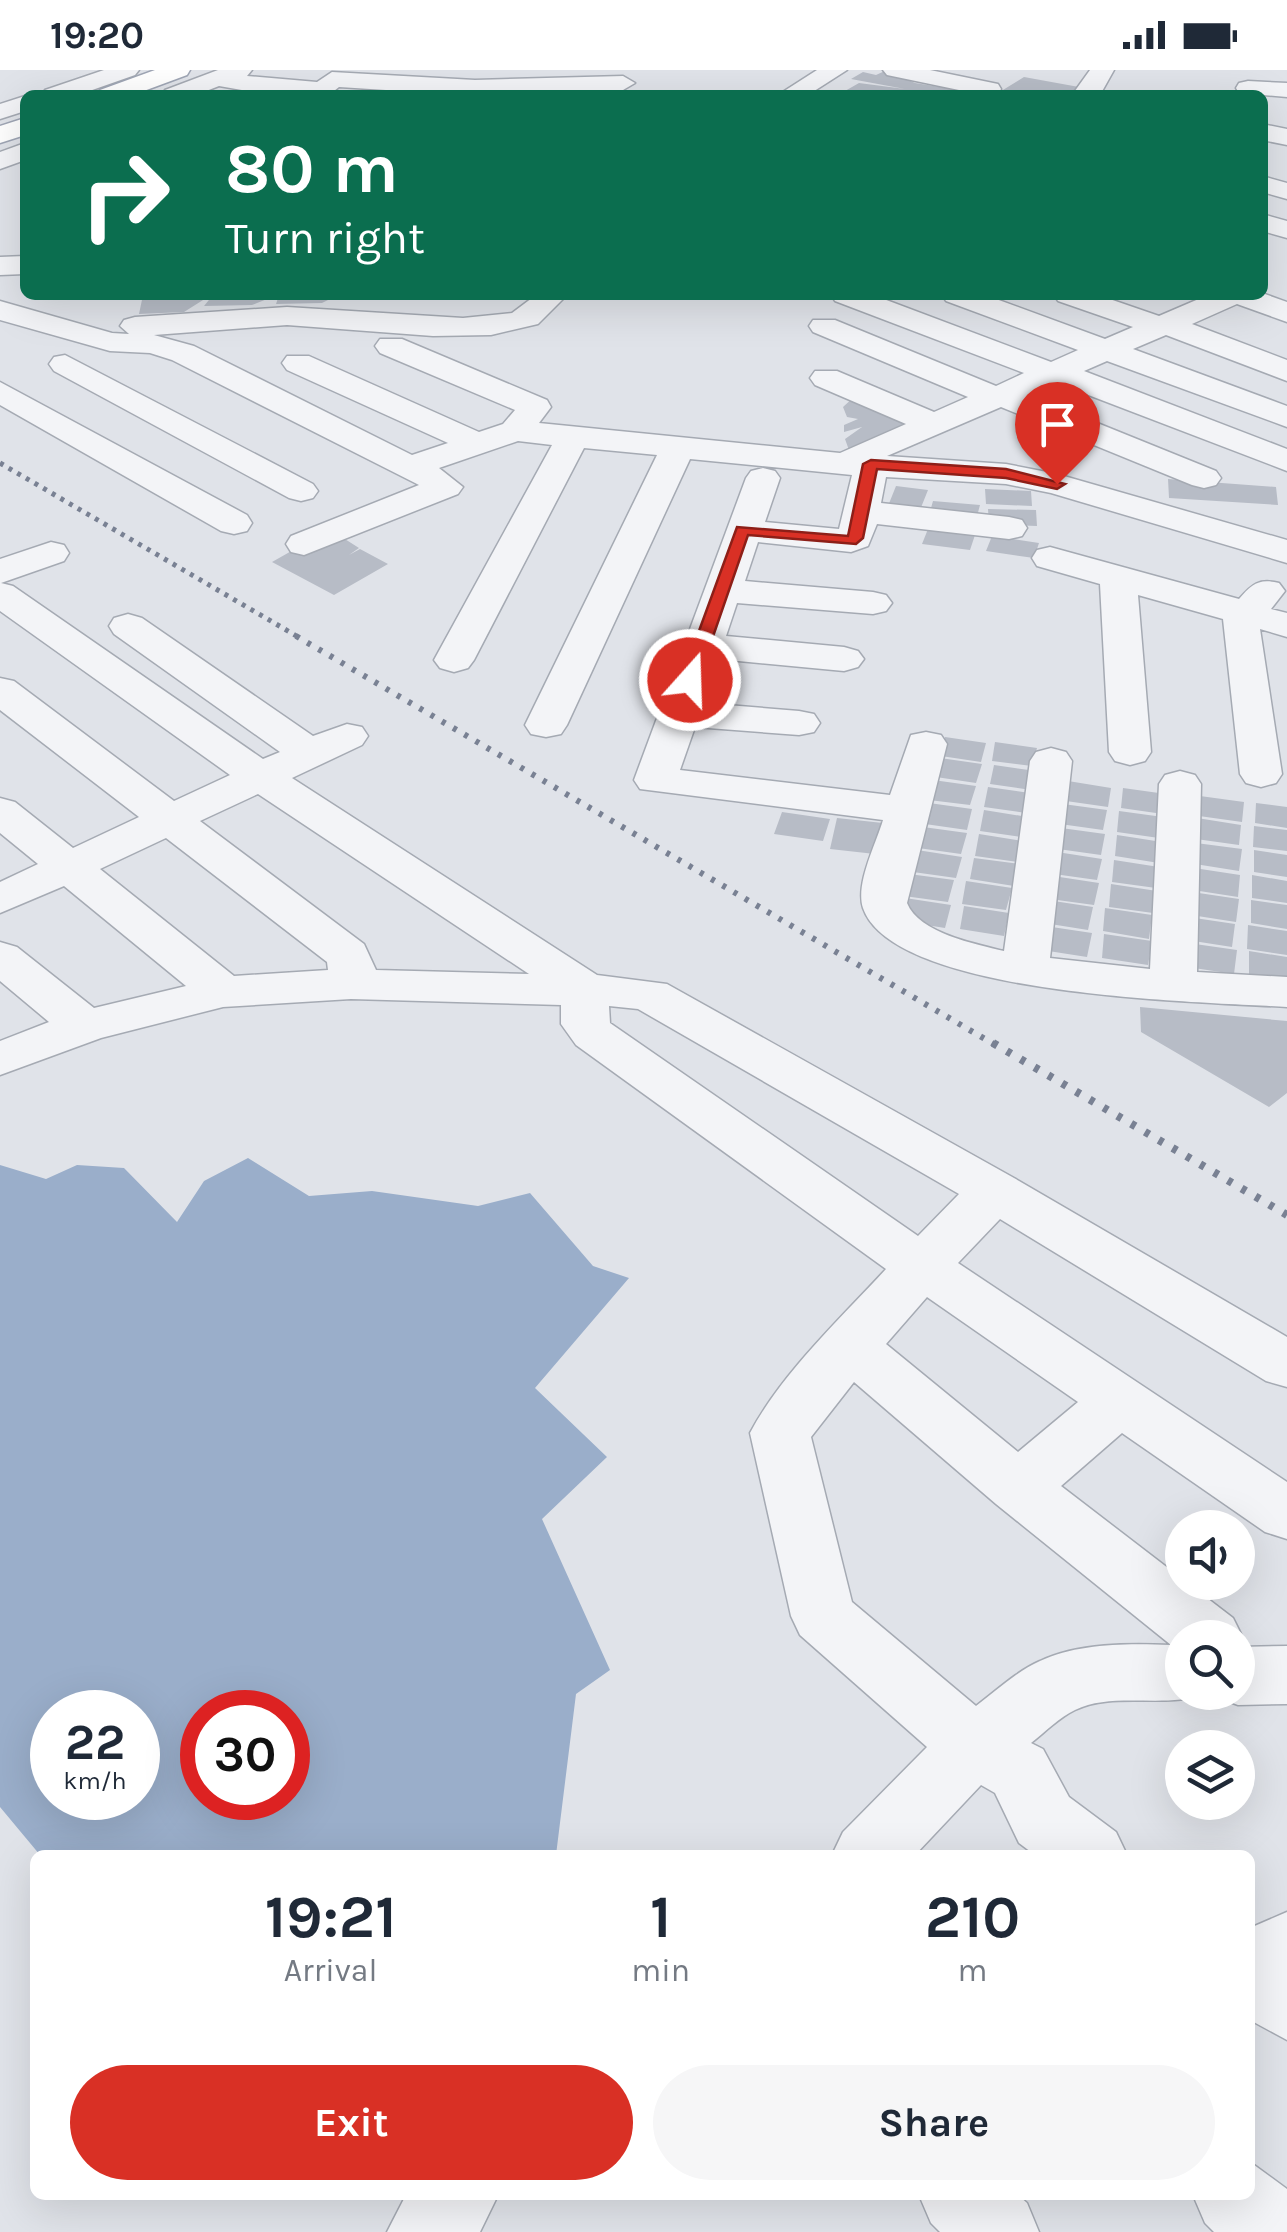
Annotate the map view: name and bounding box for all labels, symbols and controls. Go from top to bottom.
text: 19:20 [50,13,144,58]
text: 80 m [225,128,399,210]
icon: right [60,130,190,260]
text: Turn right [225,212,425,264]
pin [1015,382,1100,485]
icon: arrive [1030,397,1085,452]
position arrow [638,628,742,732]
map controls [1165,1510,1255,1820]
button: sound [1165,1510,1255,1600]
button: search [1165,1620,1255,1710]
speed limit sign: 30 [180,1690,310,1820]
text: 22 [65,1713,125,1772]
button: layers [1165,1730,1255,1820]
text: km/h [63,1766,127,1795]
text: 19:21 [265,1882,397,1952]
text: 1 [650,1882,671,1952]
text: 210 [925,1882,1020,1952]
text: Arrival [284,1952,377,1989]
text: min [631,1952,690,1989]
text: m [958,1952,987,1989]
button: Exit [70,2065,633,2180]
button: Share [653,2065,1215,2180]

